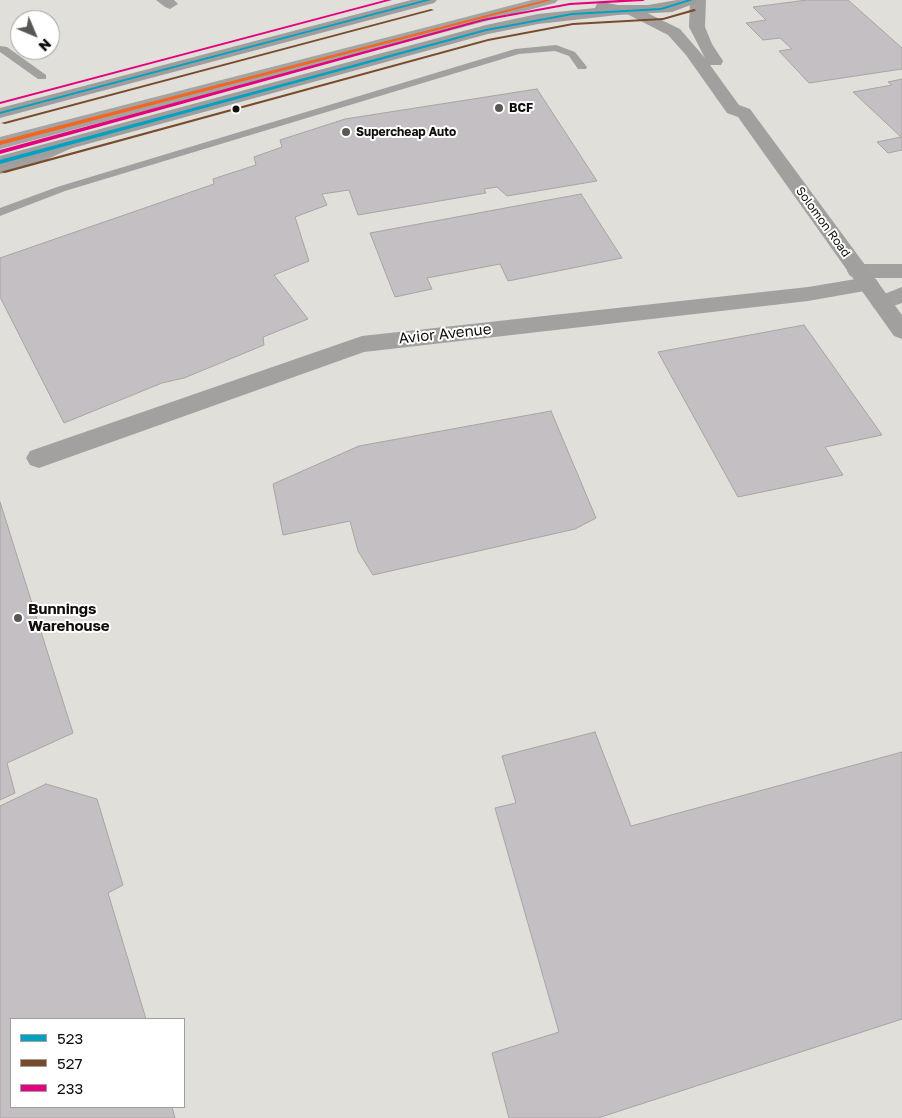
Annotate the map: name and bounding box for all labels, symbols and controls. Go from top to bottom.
north arrow [10,10,60,60]
text: N [35,35,55,55]
place label: BCF [509,101,533,115]
marker: BCF [493,102,505,114]
unlabelled marker [231,104,241,114]
place label: Supercheap Auto [356,125,456,139]
marker: Supercheap Auto [340,126,352,138]
street label: Solomon Road [793,184,853,260]
street label: Avior Avenue [398,320,492,348]
place label: Bunnings Warehouse [28,600,110,635]
marker: Bunnings Warehouse [12,612,24,624]
legend [10,1018,185,1108]
text: 523 [57,1029,83,1047]
text: 527 [57,1054,82,1072]
text: 233 [57,1079,83,1097]

